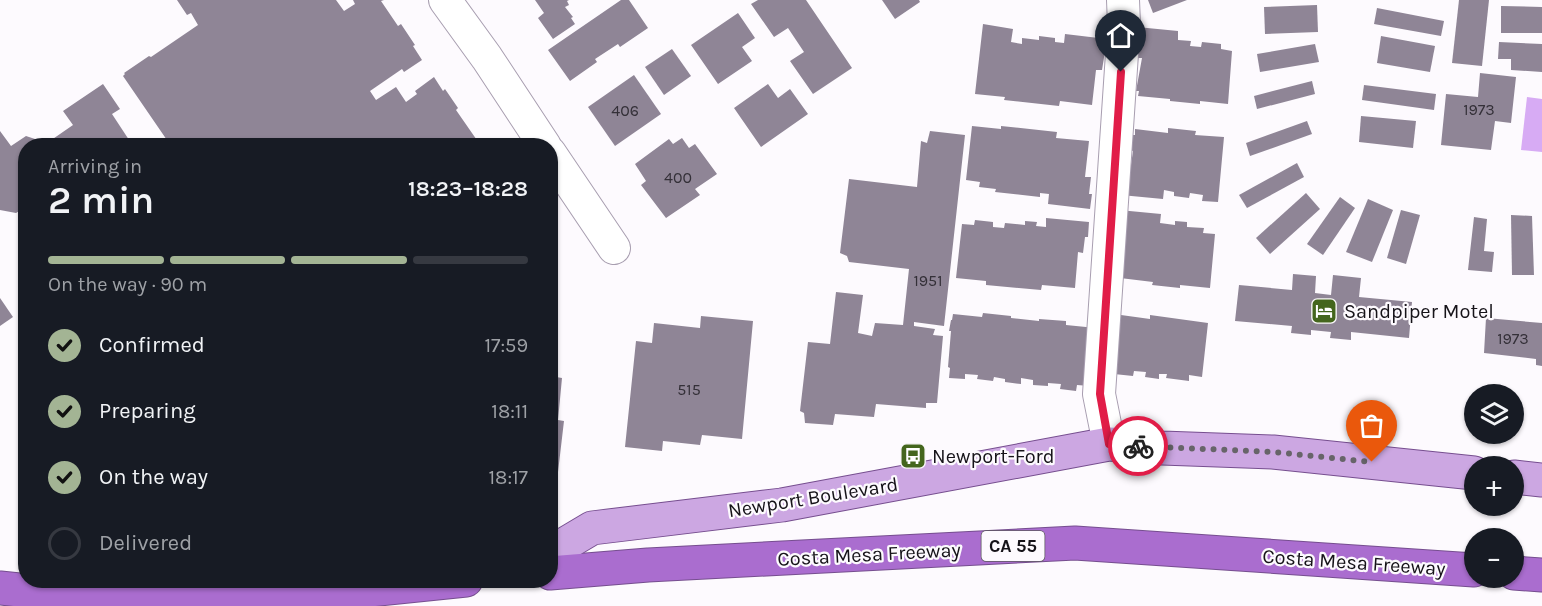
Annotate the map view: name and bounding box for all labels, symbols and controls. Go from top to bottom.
pin [1095,10,1146,72]
icon: home [1104,19,1137,52]
house number: 1973 [1463,100,1495,119]
house number: 406 [611,101,639,120]
text: Arriving in [48,155,142,178]
house number: 400 [664,168,692,187]
text: 18:23–18:28 [408,176,528,202]
text: 2 min [48,177,154,223]
house number: 1951 [914,271,942,290]
text: On the way · 90 m [48,273,207,296]
hotel icon: Sandpiper Motel [1309,296,1339,326]
place label: Sandpiper Motel [1344,300,1494,323]
icon: check [48,329,81,362]
house number: 1973 [1497,329,1529,348]
text: Confirmed [99,332,205,358]
text: 17:59 [485,334,528,357]
house number: 515 [677,380,701,399]
map controls [1464,384,1524,588]
button: layers [1464,384,1524,444]
icon: check [48,395,81,428]
text: Preparing [99,398,196,424]
text: 18:11 [491,400,528,423]
pin [1346,400,1397,462]
icon: bag [1355,409,1388,442]
courier [1108,416,1168,476]
icon: bike [1122,430,1155,463]
bus stop icon: Newport-Ford [898,441,928,471]
place label: Newport-Ford [932,445,1055,468]
button: + [1464,456,1524,516]
icon: check [48,461,81,494]
text: On the way [99,464,208,490]
text: 18:17 [488,466,528,489]
street label: Newport Boulevard [726,473,900,522]
button: − [1464,528,1524,588]
text: Delivered [99,530,192,556]
road number: CA 55 [982,531,1044,561]
street label: Costa Mesa Freeway [777,538,961,571]
street label: Costa Mesa Freeway [1262,545,1446,580]

